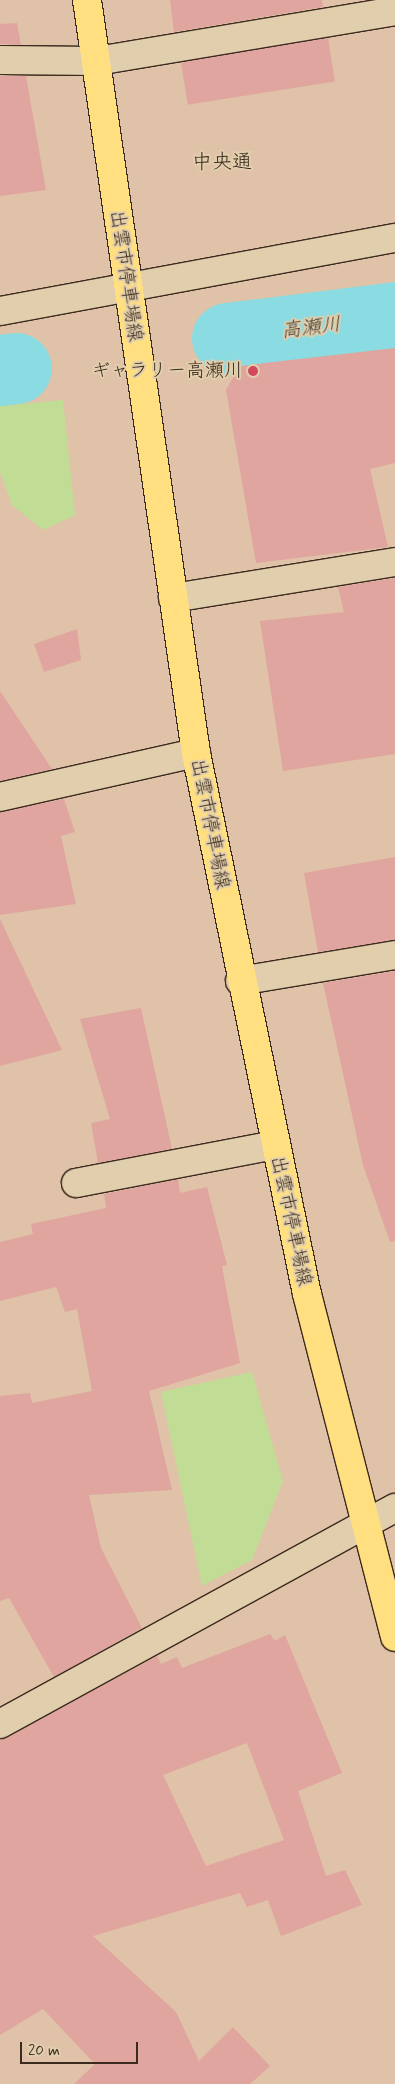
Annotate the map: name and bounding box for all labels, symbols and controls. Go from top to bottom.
district label: 中央通 [192,150,252,174]
street label: 出雲市停車場線 [105,209,147,343]
water label: 高瀬川 [280,312,342,344]
place label: ギャラリー高瀬川 [91,360,243,382]
marker: ギャラリー高瀬川 [247,365,259,377]
street label: 出雲市停車場線 [186,757,234,891]
street label: 出雲市停車場線 [266,1154,316,1288]
scale bar [22,2032,140,2064]
text: 20 m [28,2041,60,2061]

